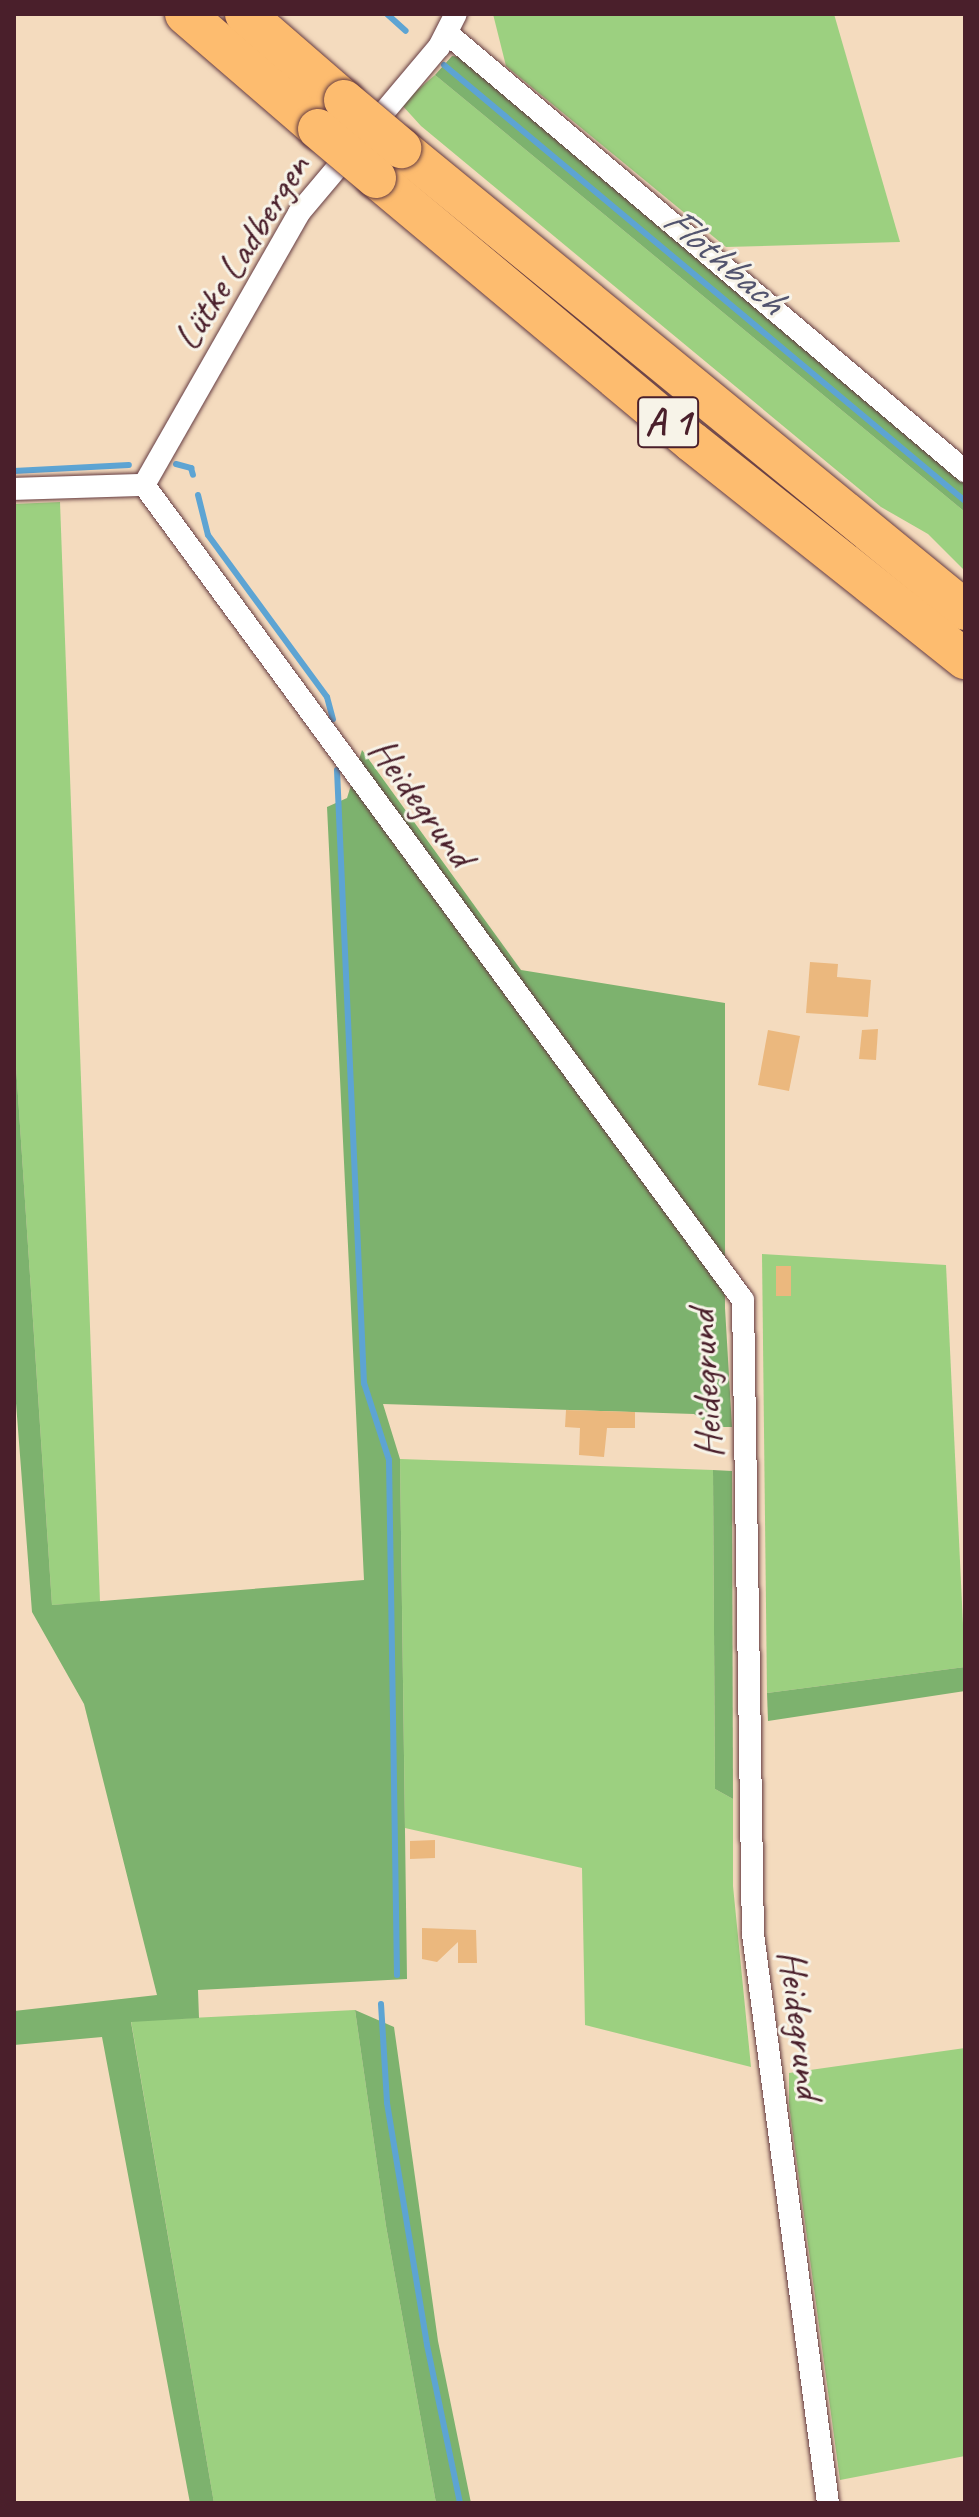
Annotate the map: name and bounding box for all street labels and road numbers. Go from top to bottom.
street label: Lütke Ladbergen [162,145,320,359]
road number: A 1 [636,388,700,456]
street label: Heidegrund [359,728,485,876]
street label: Heidegrund [677,1308,733,1460]
street label: Heidegrund [768,1947,834,2101]

